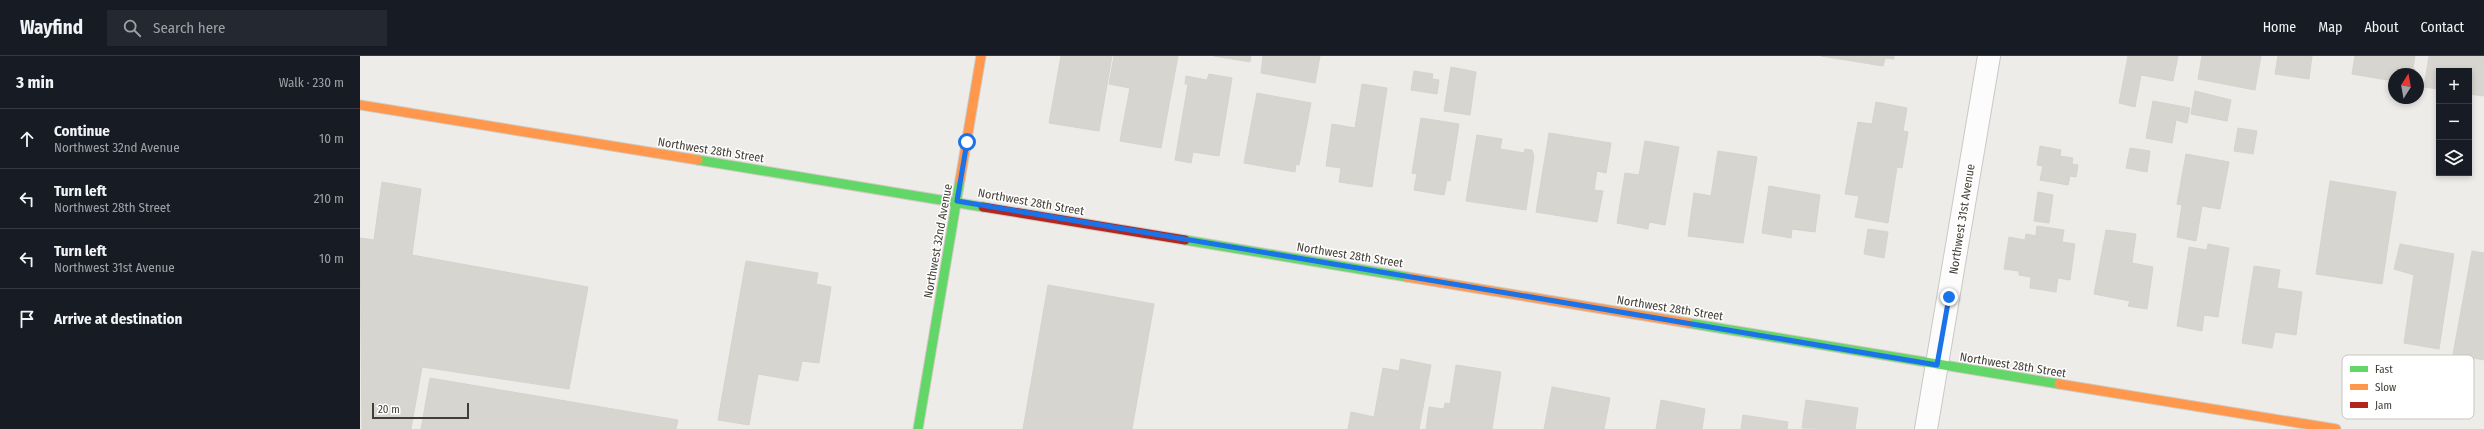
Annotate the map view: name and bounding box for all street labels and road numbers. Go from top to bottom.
street label: Northwest 28th Street [657,135,765,165]
street label: Northwest 31st Avenue [1946,163,1978,275]
street label: Northwest 32nd Avenue [921,183,955,299]
street label: Northwest 28th Street [977,186,1085,218]
street label: Northwest 28th Street [1296,240,1404,270]
street label: Northwest 28th Street [1616,293,1724,323]
street label: Northwest 28th Street [1959,350,2067,380]

